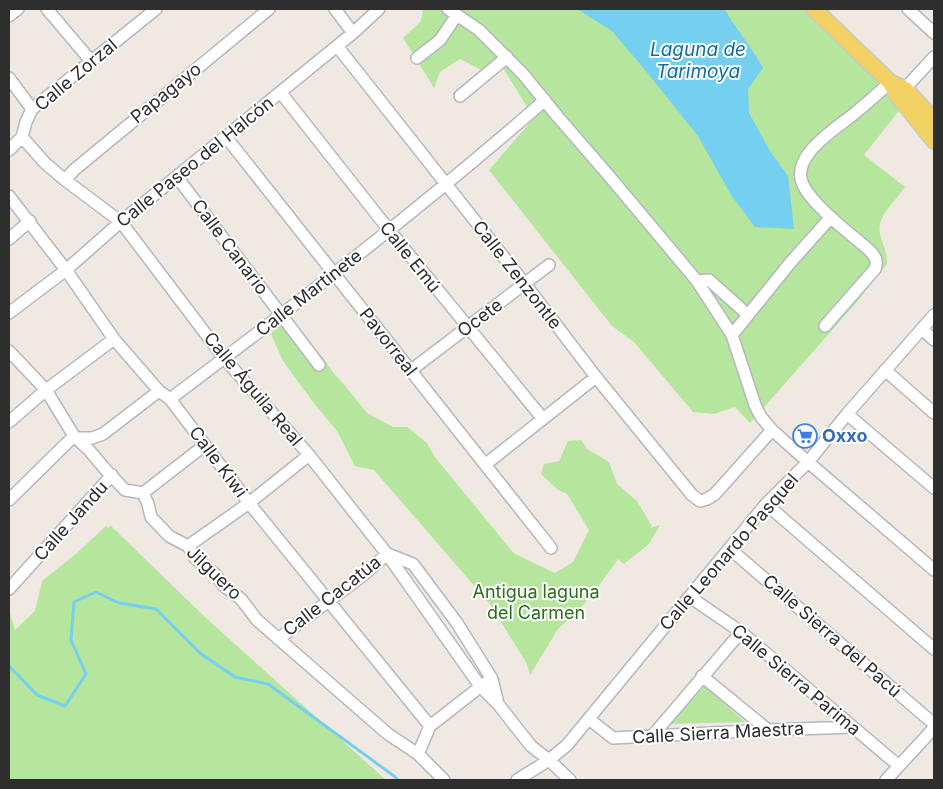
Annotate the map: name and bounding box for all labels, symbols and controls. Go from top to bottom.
street label: Calle Zorzal [30,34,121,115]
water label: Laguna de Tarimoya [650,38,746,83]
street label: Papagayo [126,58,205,127]
street label: Calle Paseo del Halcón [112,92,277,231]
street label: Calle Canario [188,195,273,298]
street label: Calle Zenzontle [469,216,566,333]
street label: Calle Emú [376,217,445,296]
street label: Calle Martinete [252,245,366,340]
street label: Ocete [453,294,506,341]
street label: Pavorreal [355,303,421,380]
street label: Calle Águila Real [200,327,308,450]
street label: Calle Kiwi [185,422,252,501]
supermarket icon: Oxxo [792,423,818,449]
place label: Oxxo [822,425,867,446]
street label: Calle Leonardo Pasquel [655,469,802,634]
street label: Calle Jandu [29,476,112,565]
street label: Jilguero [182,541,246,604]
street label: Calle Cacatúa [279,551,385,640]
street label: Calle Sierra del Pacú [759,570,906,701]
park label: Antigua laguna del Carmen [472,581,600,623]
street label: Calle Sierra Parima [728,620,865,740]
street label: Calle Sierra Maestra [632,718,804,747]

